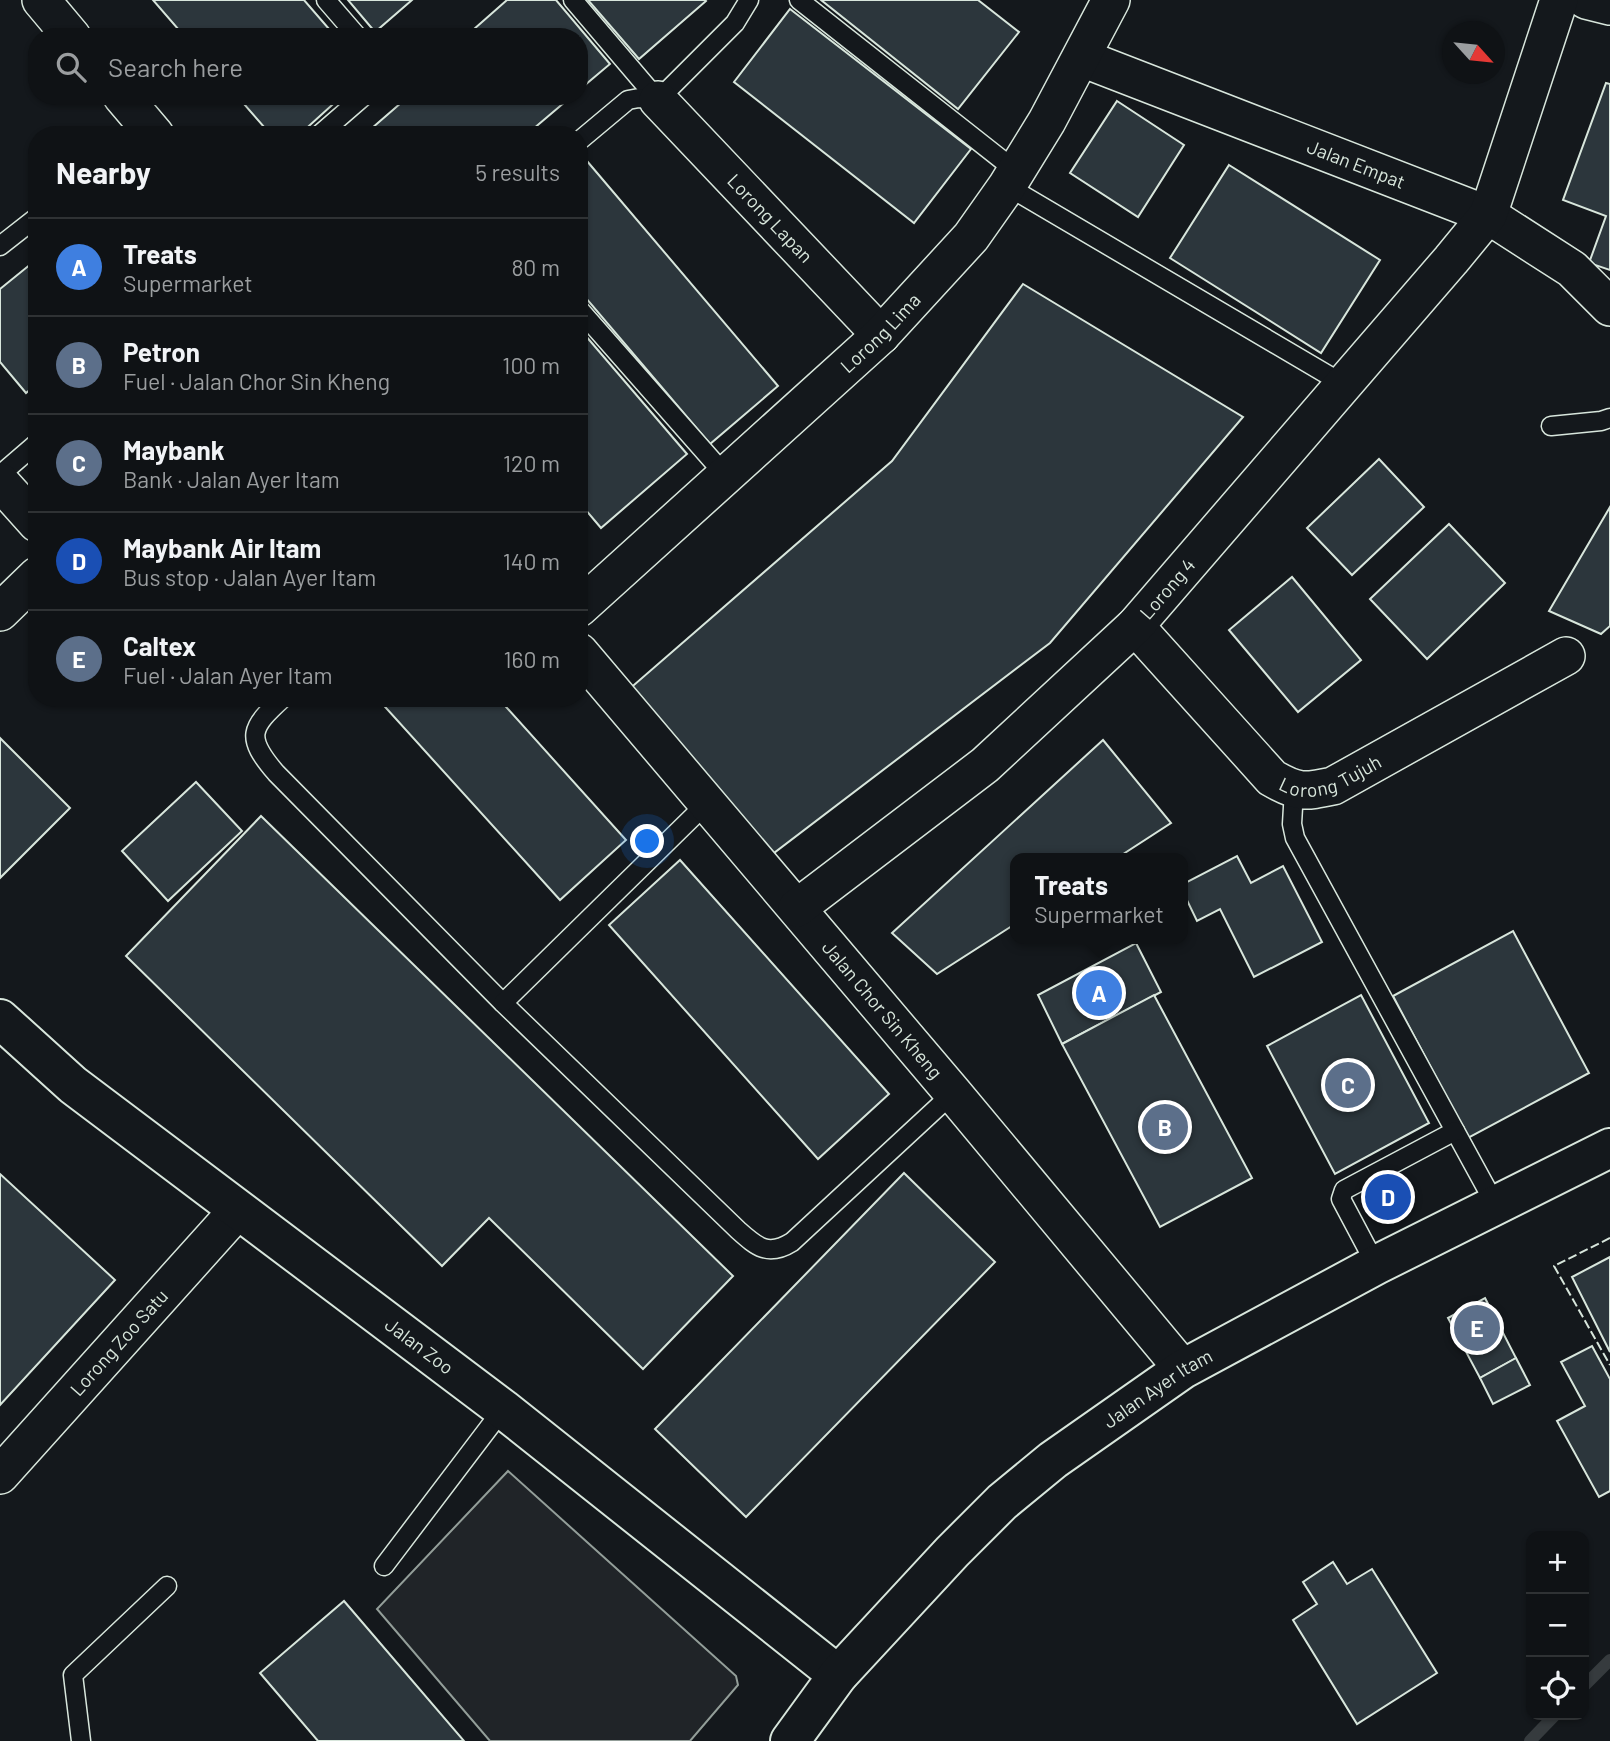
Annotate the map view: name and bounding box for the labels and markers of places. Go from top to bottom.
pin: A [1076,967,1122,1019]
pin: C [1325,1059,1371,1111]
pin: B [1142,1101,1188,1153]
pin: D [1365,1171,1411,1223]
pin: E [1454,1302,1500,1354]

